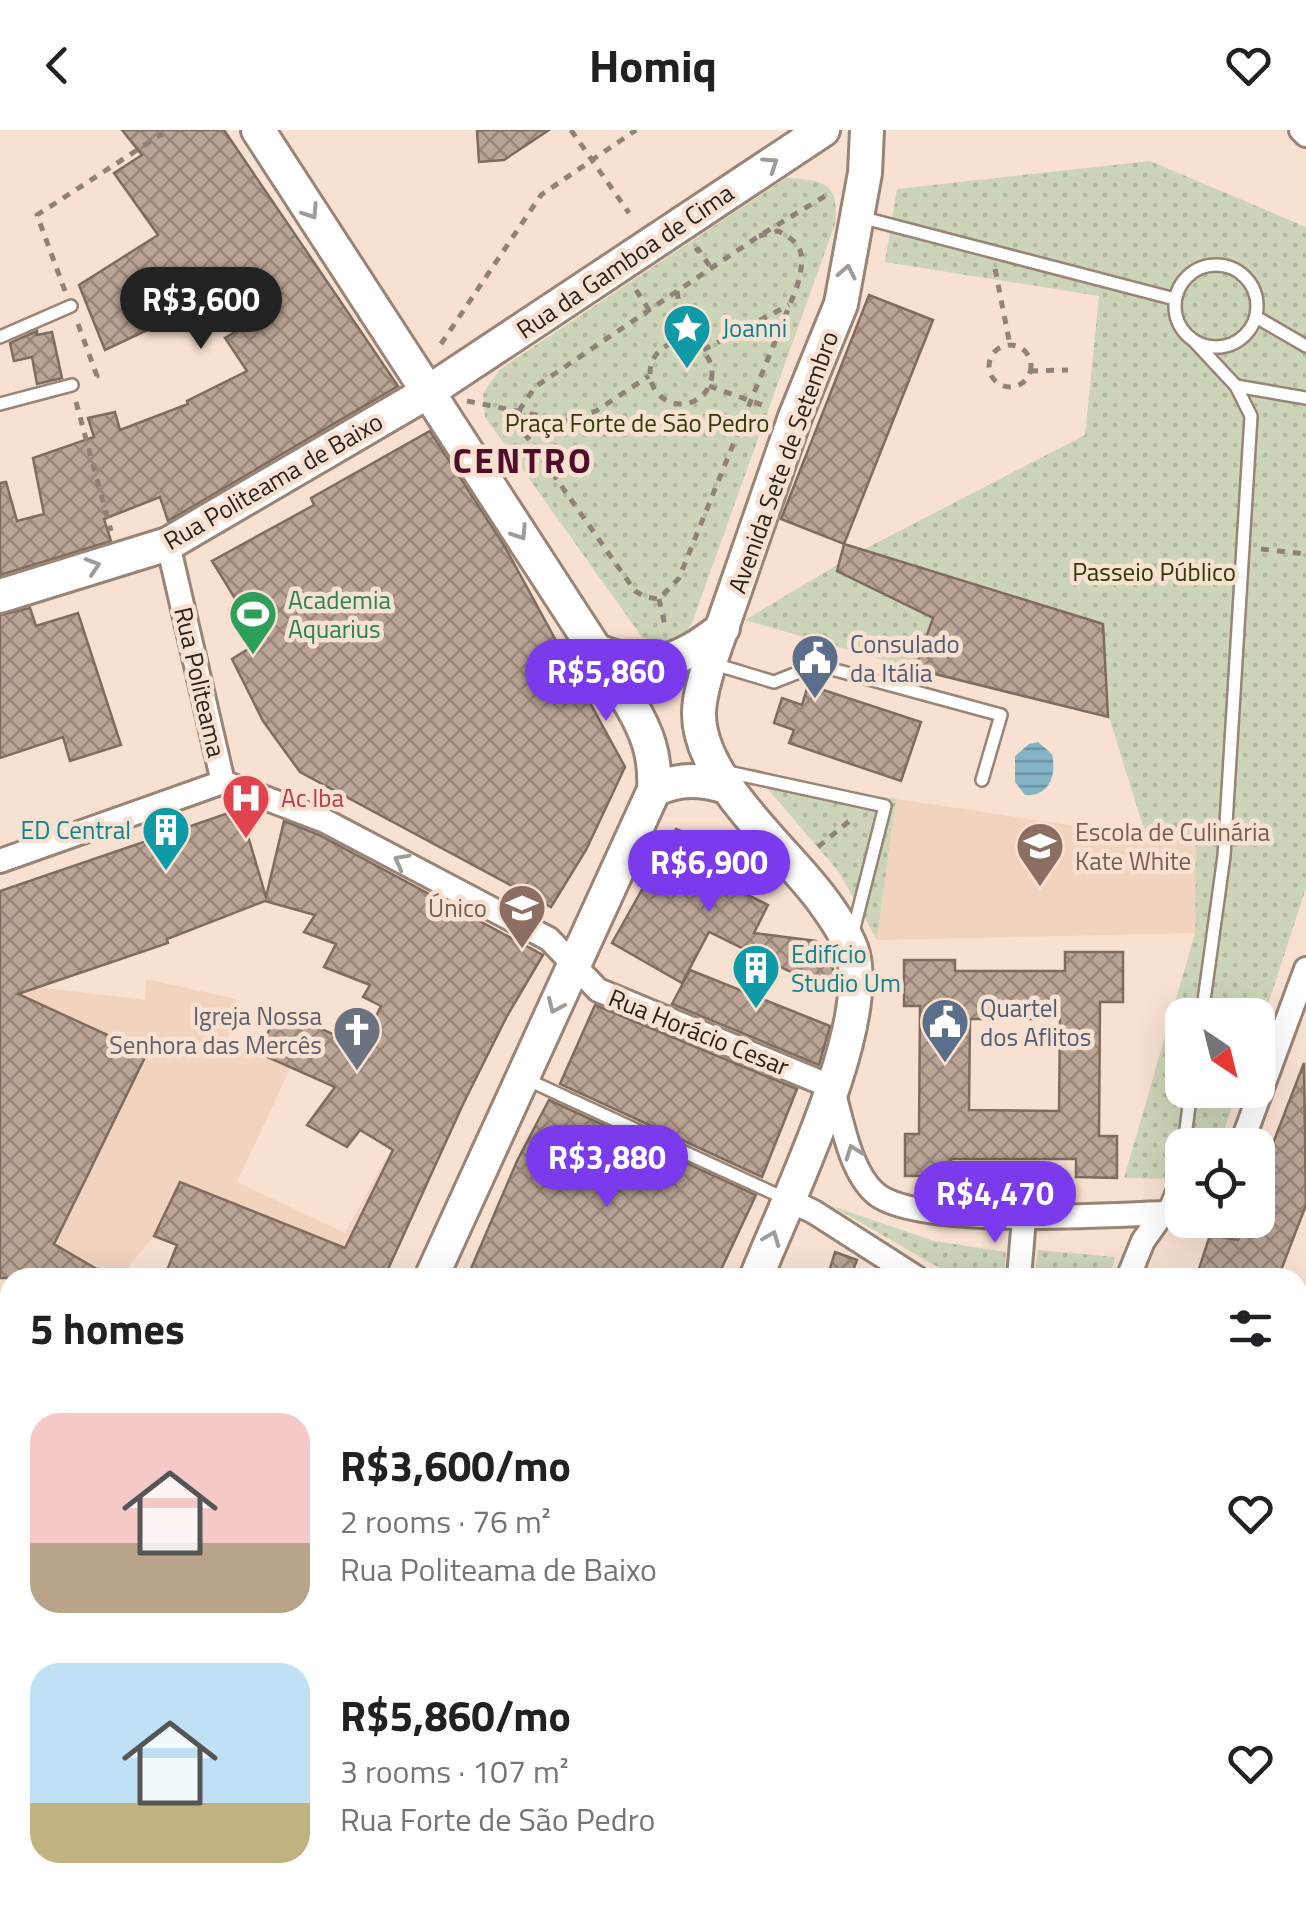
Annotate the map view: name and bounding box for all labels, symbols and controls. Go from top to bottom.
text: Homiq [589,31,717,99]
icon: back [30,38,85,93]
icon: heart [1221,38,1276,93]
one-way arrow [760,158,779,176]
street label: Rua da Gamboa de Cima [509,174,742,348]
one-way arrow [298,201,317,219]
one-way arrow [836,264,857,280]
pin: R$3,600 [109,267,293,352]
text: R$3,600 [142,275,260,323]
place icon: Joanni [661,302,713,370]
place label: Joanni [722,309,787,347]
street label: Avenida Sete de Setembro [718,326,848,598]
street label: Rua Politeama de Baixo [156,403,390,559]
park label: Praça Forte de São Pedro [505,404,769,442]
district label: CENTRO [453,433,593,487]
one-way arrow [507,522,526,540]
park label: Passeio Público [1072,553,1236,591]
one-way arrow [84,557,101,578]
place label: Academia Aquarius [288,581,391,648]
sports icon: Academia Aquarius [227,588,279,656]
street label: Rua Politeama [164,603,236,761]
place label: Consulado da Itália [850,625,960,692]
public building icon: Consulado da Itália [789,632,841,700]
pin: R$5,860 [514,639,698,724]
text: R$5,860 [547,647,665,695]
hospital icon: Ac Iba [220,772,272,840]
place label: Ac Iba [281,779,344,817]
building icon: ED Central [140,804,192,872]
place label: ED Central [20,811,131,849]
place label: Escola de Culinária Kate White [1075,813,1270,880]
school or university icon: Escola de Culinária Kate White [1014,820,1066,888]
pin: R$6,900 [617,830,801,915]
text: R$6,900 [650,838,768,886]
one-way arrow [394,854,412,873]
school or university icon: Único [496,882,548,950]
place label: Único [428,889,487,927]
place label: Edifício Studio Um [791,935,901,1002]
building icon: Edifício Studio Um [730,942,782,1010]
street label: Rua Horácio Cesar [603,978,795,1086]
place label: Quartel dos Aflitos [980,989,1091,1056]
one-way arrow [547,996,567,1014]
public building icon: Quartel dos Aflitos [919,996,971,1064]
place label: Igreja Nossa Senhora das Mercês [109,997,322,1064]
north arrow [1165,998,1275,1108]
map controls [1165,998,1275,1238]
church icon: Igreja Nossa Senhora das Mercês [331,1004,383,1072]
pin: R$3,880 [515,1125,699,1210]
button: locate [1165,1128,1275,1238]
text: R$3,880 [548,1133,666,1181]
one-way arrow [844,1145,865,1162]
pin: R$4,470 [903,1161,1087,1246]
text: R$4,470 [936,1169,1054,1217]
one-way arrow [760,1231,780,1248]
text: 5 homes [30,1296,185,1360]
icon: filters [1223,1301,1278,1356]
text: R$3,600/mo [340,1433,571,1497]
icon: home [110,1453,230,1573]
icon: heart [1223,1486,1278,1541]
text: 2 rooms · 76 m² [340,1497,551,1545]
text: Rua Politeama de Baixo [340,1545,657,1593]
text: R$5,860/mo [340,1683,571,1747]
icon: home [110,1703,230,1823]
icon: heart [1223,1736,1278,1791]
text: 3 rooms · 107 m² [340,1747,569,1795]
text: Rua Forte de São Pedro [340,1795,655,1843]

